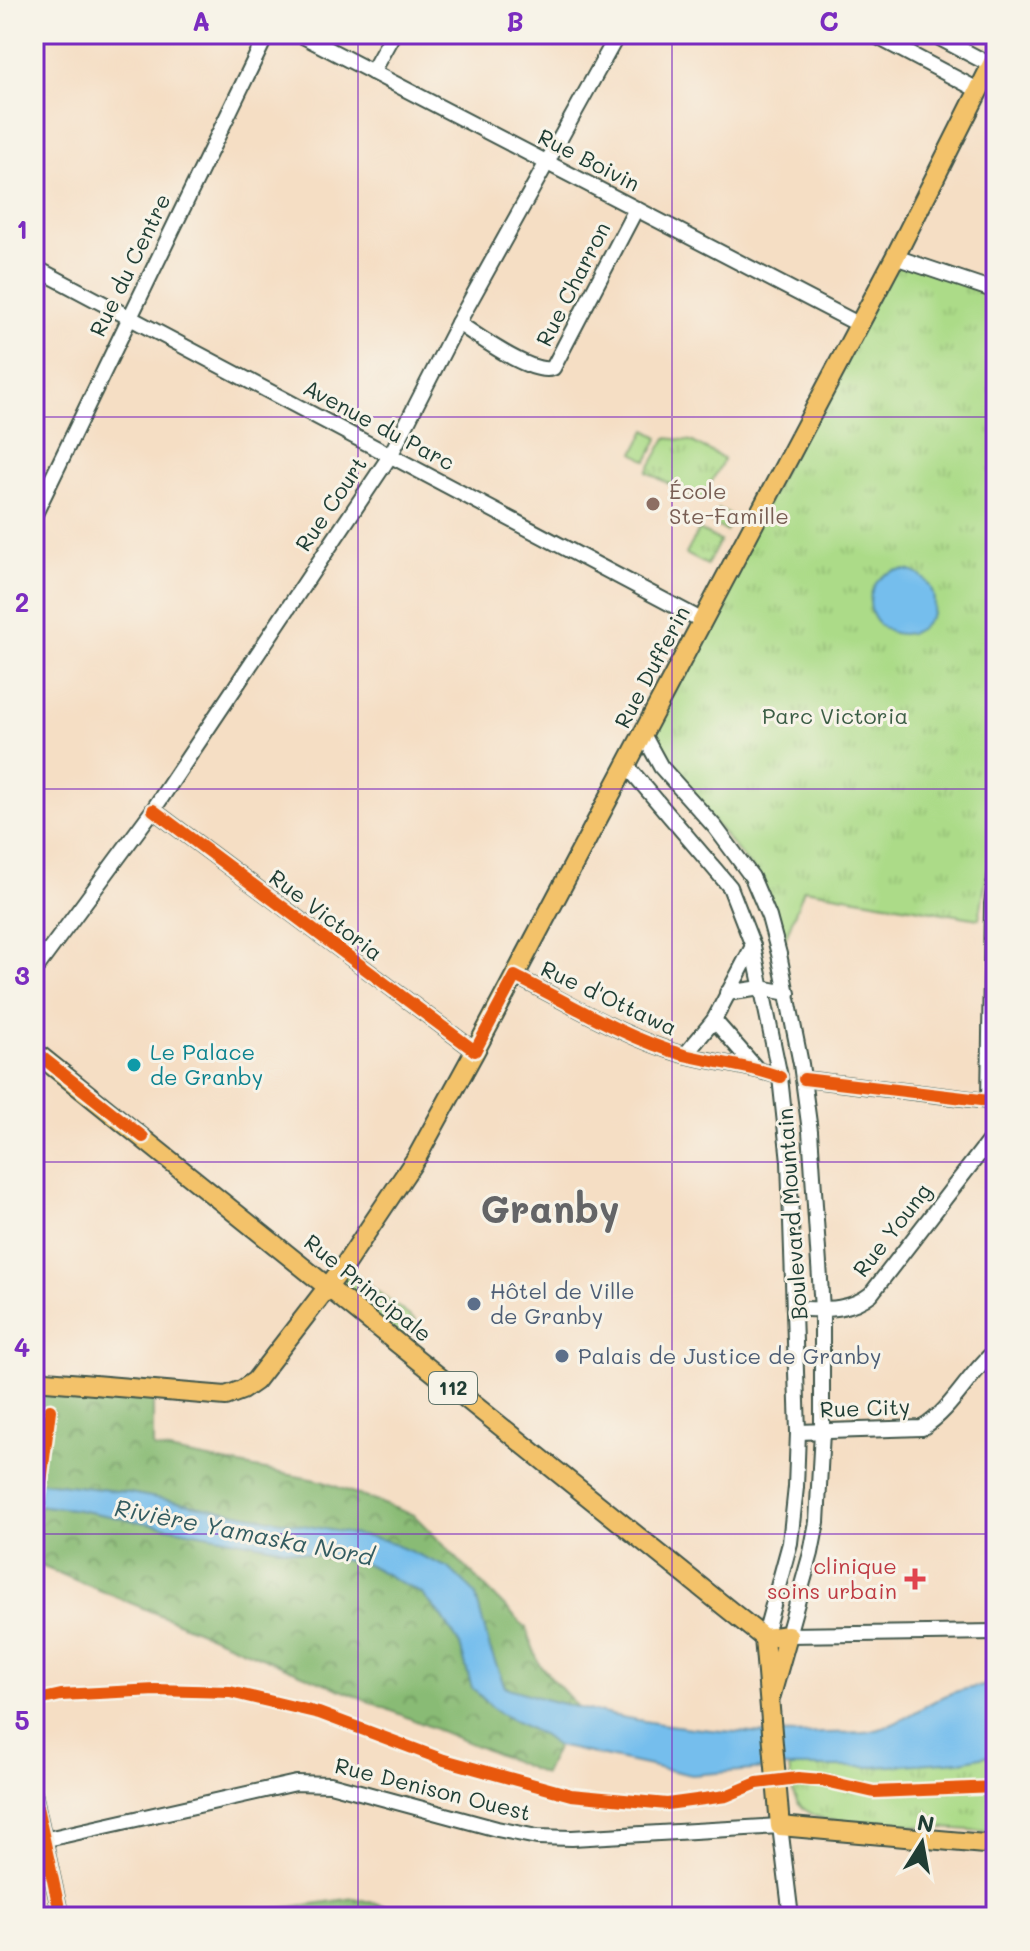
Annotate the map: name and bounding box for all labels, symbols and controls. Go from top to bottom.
text: A [192,4,210,38]
text: B [506,4,524,38]
text: C [819,4,839,38]
street label: Rue Boivin [533,121,645,198]
street label: Rue du Centre [82,188,177,341]
text: 1 [16,212,28,246]
street label: Rue Charron [529,217,616,351]
street label: Avenue du Parc [299,372,460,477]
street label: Rue Court [288,451,373,557]
place label: École Ste-Famille [669,476,789,530]
marker: École Ste-Famille [644,495,662,513]
text: 2 [15,585,29,619]
street label: Rue Dufferin [607,601,696,733]
park label: Parc Victoria [762,701,908,730]
street label: Rue Victoria [264,862,389,967]
street label: Rue d'Ottawa [537,953,682,1042]
text: 3 [14,958,30,992]
place label: Le Palace de Granby [150,1037,263,1091]
marker: Le Palace de Granby [125,1056,143,1074]
street label: Boulevard Mountain [770,1107,813,1321]
street label: Rue Young [846,1177,937,1282]
district label: Granby [481,1183,619,1233]
street label: Rue Principale [298,1227,438,1348]
place label: Hôtel de Ville de Granby [490,1276,635,1330]
marker: Hôtel de Ville de Granby [465,1295,483,1313]
text: 4 [14,1330,30,1364]
place label: Palais de Justice de Granby [578,1341,882,1370]
marker: Palais de Justice de Granby [553,1347,571,1365]
road number: 112 [429,1372,477,1404]
street label: Rue City [819,1391,911,1424]
water label: Rivière Yamaska Nord [112,1491,378,1572]
place label: clinique soins urbain [767,1551,897,1605]
marker: clinique soins urbain [904,1568,926,1590]
text: 5 [14,1703,30,1737]
street label: Rue Denison Ouest [332,1750,534,1827]
north arrow [882,1803,962,1883]
text: N [915,1807,937,1839]

